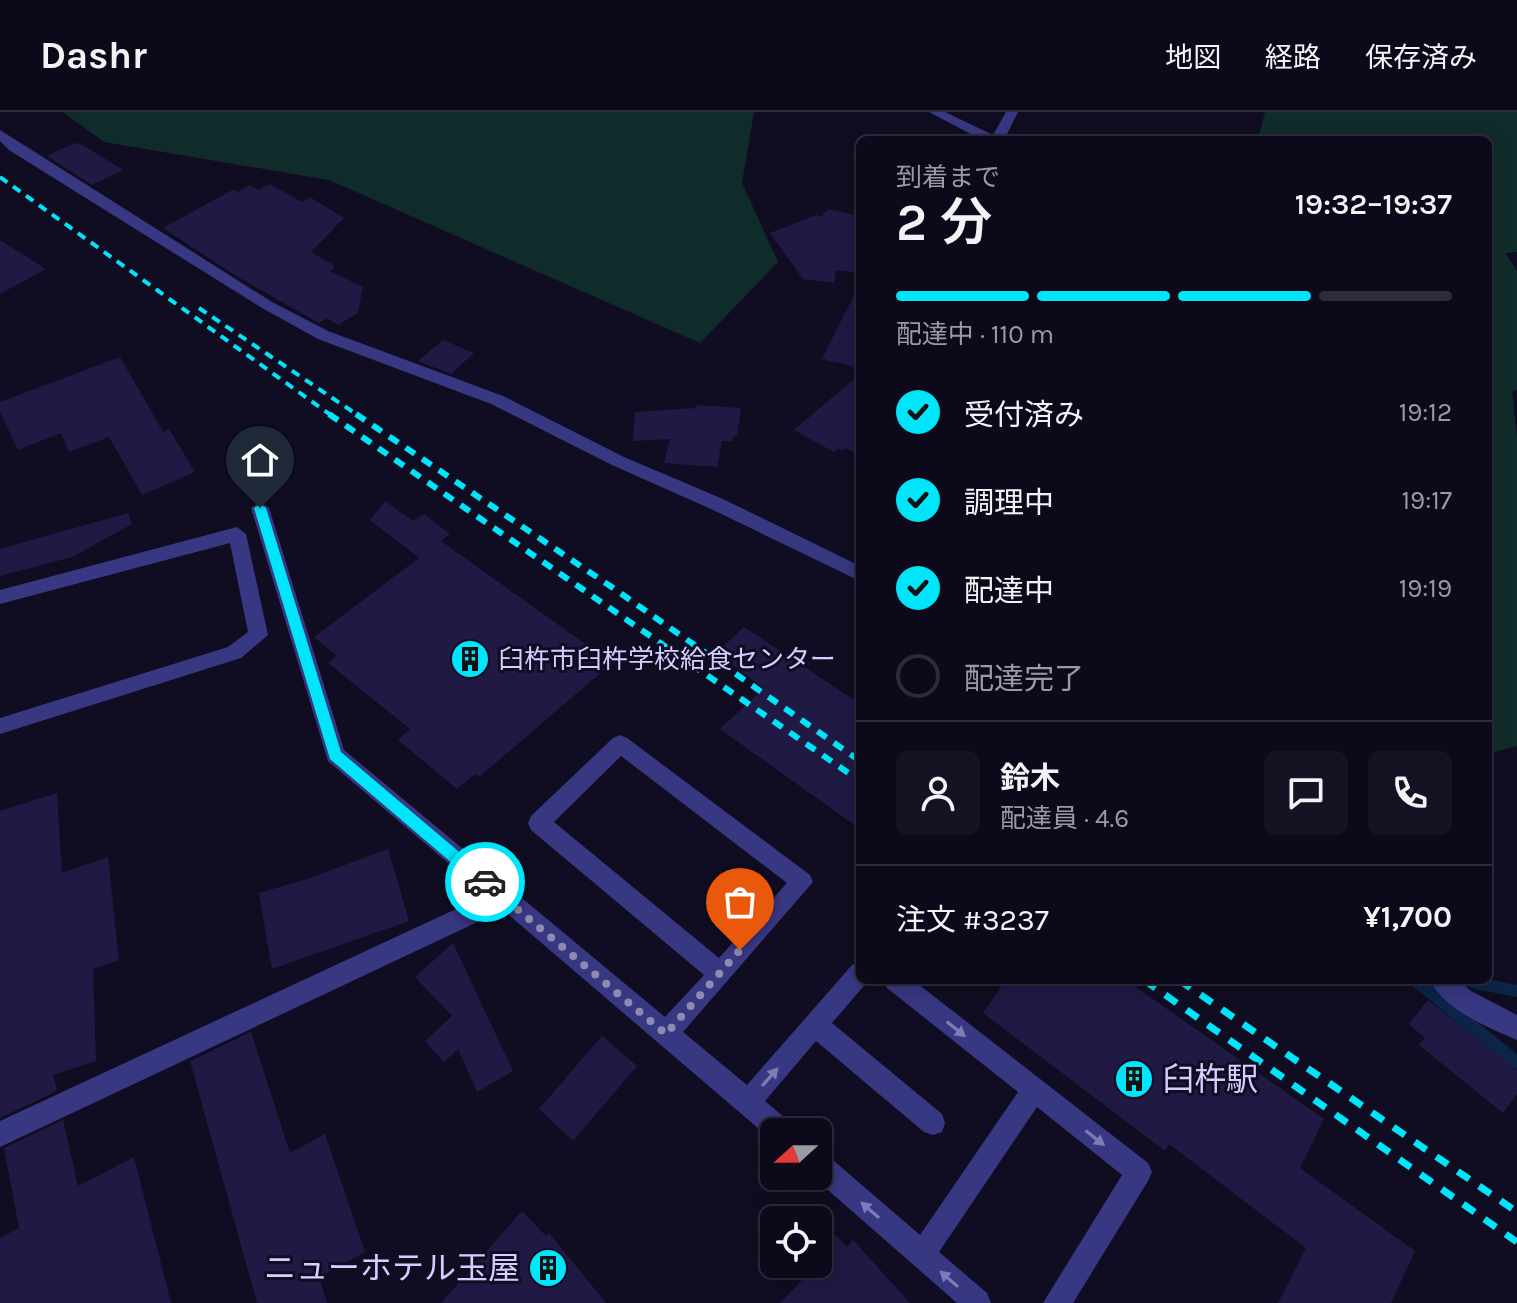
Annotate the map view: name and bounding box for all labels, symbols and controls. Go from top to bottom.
text: Dashr [40,33,147,78]
text: 地図 [1165,41,1221,74]
text: 経路 [1265,41,1321,74]
text: 保存済み [1365,41,1477,74]
text: 到着まで [896,162,1000,193]
text: 19:32–19:37 [1295,186,1452,222]
text: 2 分 [896,192,992,253]
text: 配達中 · 110 m [896,319,1054,350]
icon: check [896,390,940,434]
text: 受付済み [964,397,1084,433]
text: 19:12 [1399,397,1452,428]
pin [226,426,294,508]
icon: home [238,438,282,482]
icon: check [896,478,940,522]
text: 調理中 [964,485,1054,521]
text: 19:17 [1402,485,1452,516]
icon: check [896,566,940,610]
text: 配達中 [964,573,1054,609]
text: 19:19 [1399,573,1452,604]
building icon: 臼杵市臼杵学校給食センター [449,638,491,680]
place label: 臼杵市臼杵学校給食センター [498,644,836,675]
text: 配達完了 [964,661,1084,697]
button: person [896,751,980,835]
button: chat [1264,751,1348,835]
button: phone [1368,751,1452,835]
text: 鈴木 [1000,760,1060,796]
text: 配達員 · 4.6 [1000,803,1129,834]
courier [445,842,525,922]
icon: car [463,860,507,904]
pin [706,868,774,950]
icon: bag [718,880,762,924]
text: ¥1,700 [1363,899,1452,935]
text: 注文 #3237 [896,902,1049,938]
one-way arrow [946,1020,966,1036]
building icon: 臼杵駅 [1113,1058,1155,1100]
place label: 臼杵駅 [1162,1061,1258,1098]
one-way arrow [761,1068,778,1088]
north arrow [760,1118,832,1190]
map controls [760,1118,832,1278]
one-way arrow [1085,1130,1105,1146]
one-way arrow [861,1201,880,1219]
button: locate [760,1206,832,1278]
building icon: ニューホテル玉屋 [527,1247,569,1289]
place label: ニューホテル玉屋 [264,1250,520,1287]
one-way arrow [940,1271,960,1288]

